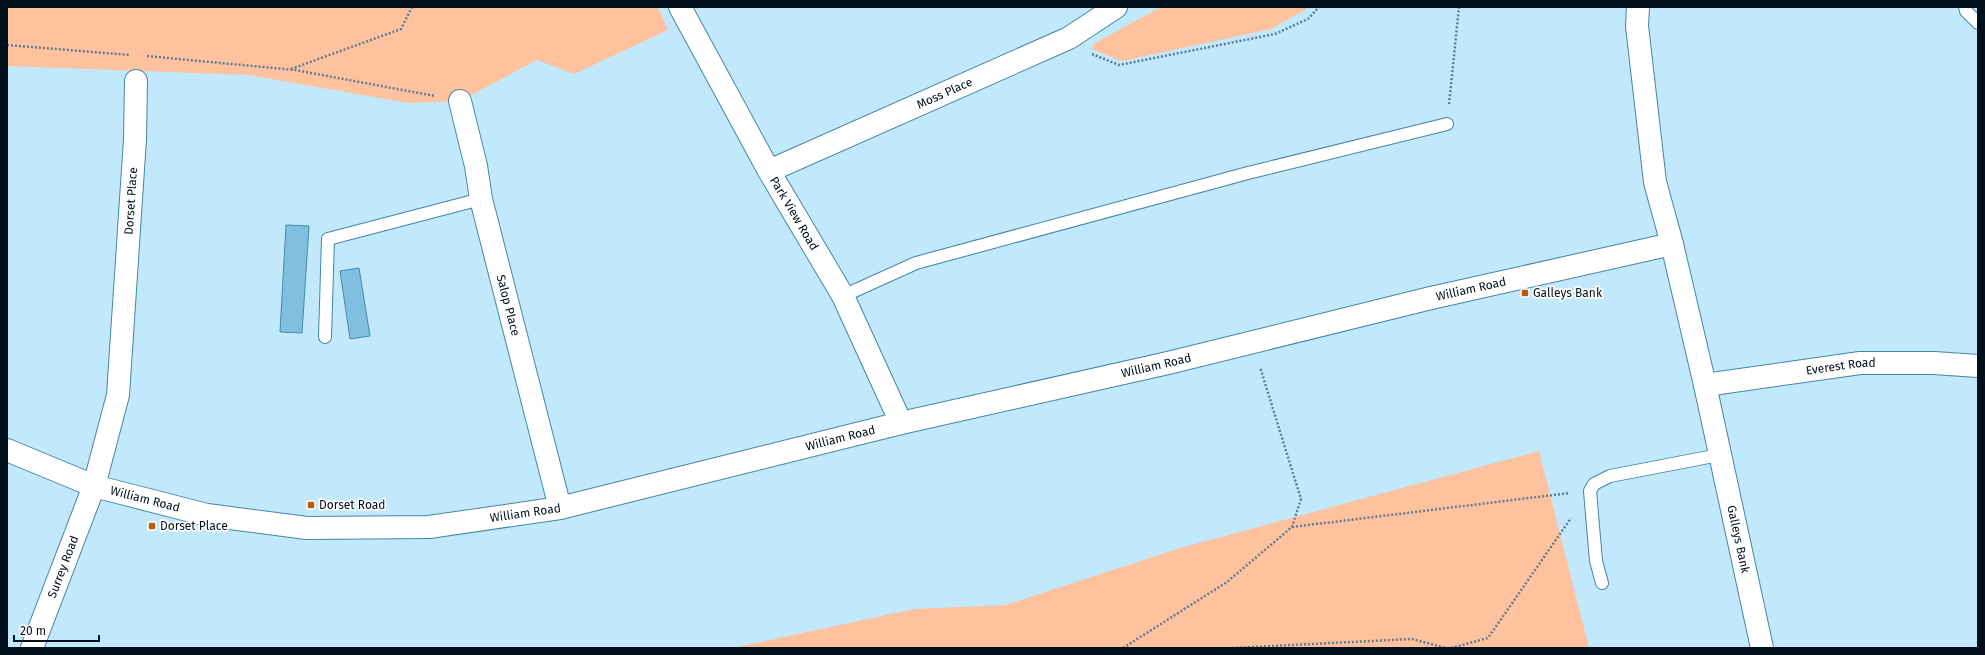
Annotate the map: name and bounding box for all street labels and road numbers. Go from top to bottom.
street label: Moss Place [914,75,975,112]
street label: Dorset Place [122,167,140,235]
street label: Park View Road [767,174,821,253]
street label: Salop Place [494,273,523,337]
street label: William Road [1435,274,1507,304]
street label: William Road [1120,351,1193,380]
street label: Everest Road [1805,356,1876,378]
street label: William Road [804,423,877,454]
street label: William Road [109,483,182,515]
street label: William Road [489,501,562,525]
street label: Galleys Bank [1724,504,1753,575]
street label: Surrey Road [45,534,81,600]

